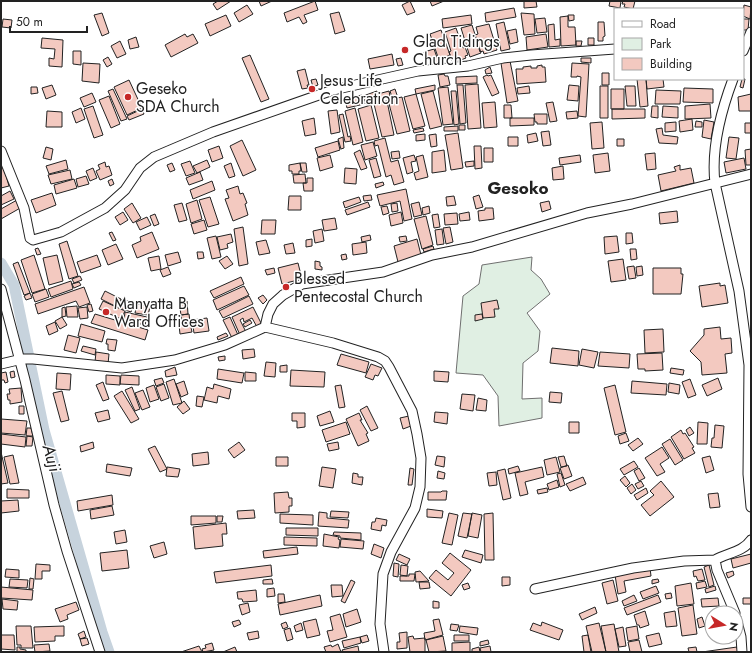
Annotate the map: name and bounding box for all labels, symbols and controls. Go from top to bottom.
scale bar [10,8,87,34]
legend [614,8,744,80]
text: 50 m [16,13,43,31]
text: Road [650,15,676,33]
place label: Glad Tidings Church [413,30,500,71]
text: Park [650,35,672,53]
marker: Glad Tidings Church [400,45,410,55]
text: Building [650,55,692,73]
place label: Jesus Life Celebration [318,69,399,110]
place label: Geseko SDA Church [136,77,220,118]
marker: Jesus Life Celebration [307,84,317,94]
marker: Geseko SDA Church [123,92,133,102]
district label: Gesoko [488,176,548,200]
place label: Blessed Pentecostal Church [294,267,423,308]
marker: Blessed Pentecostal Church [281,282,291,292]
place label: Manyatta B Ward Offices [114,292,204,333]
marker: Manyatta B Ward Offices [101,307,111,317]
water label: Auji [36,440,68,475]
north arrow [704,605,744,645]
text: N [725,621,743,633]

